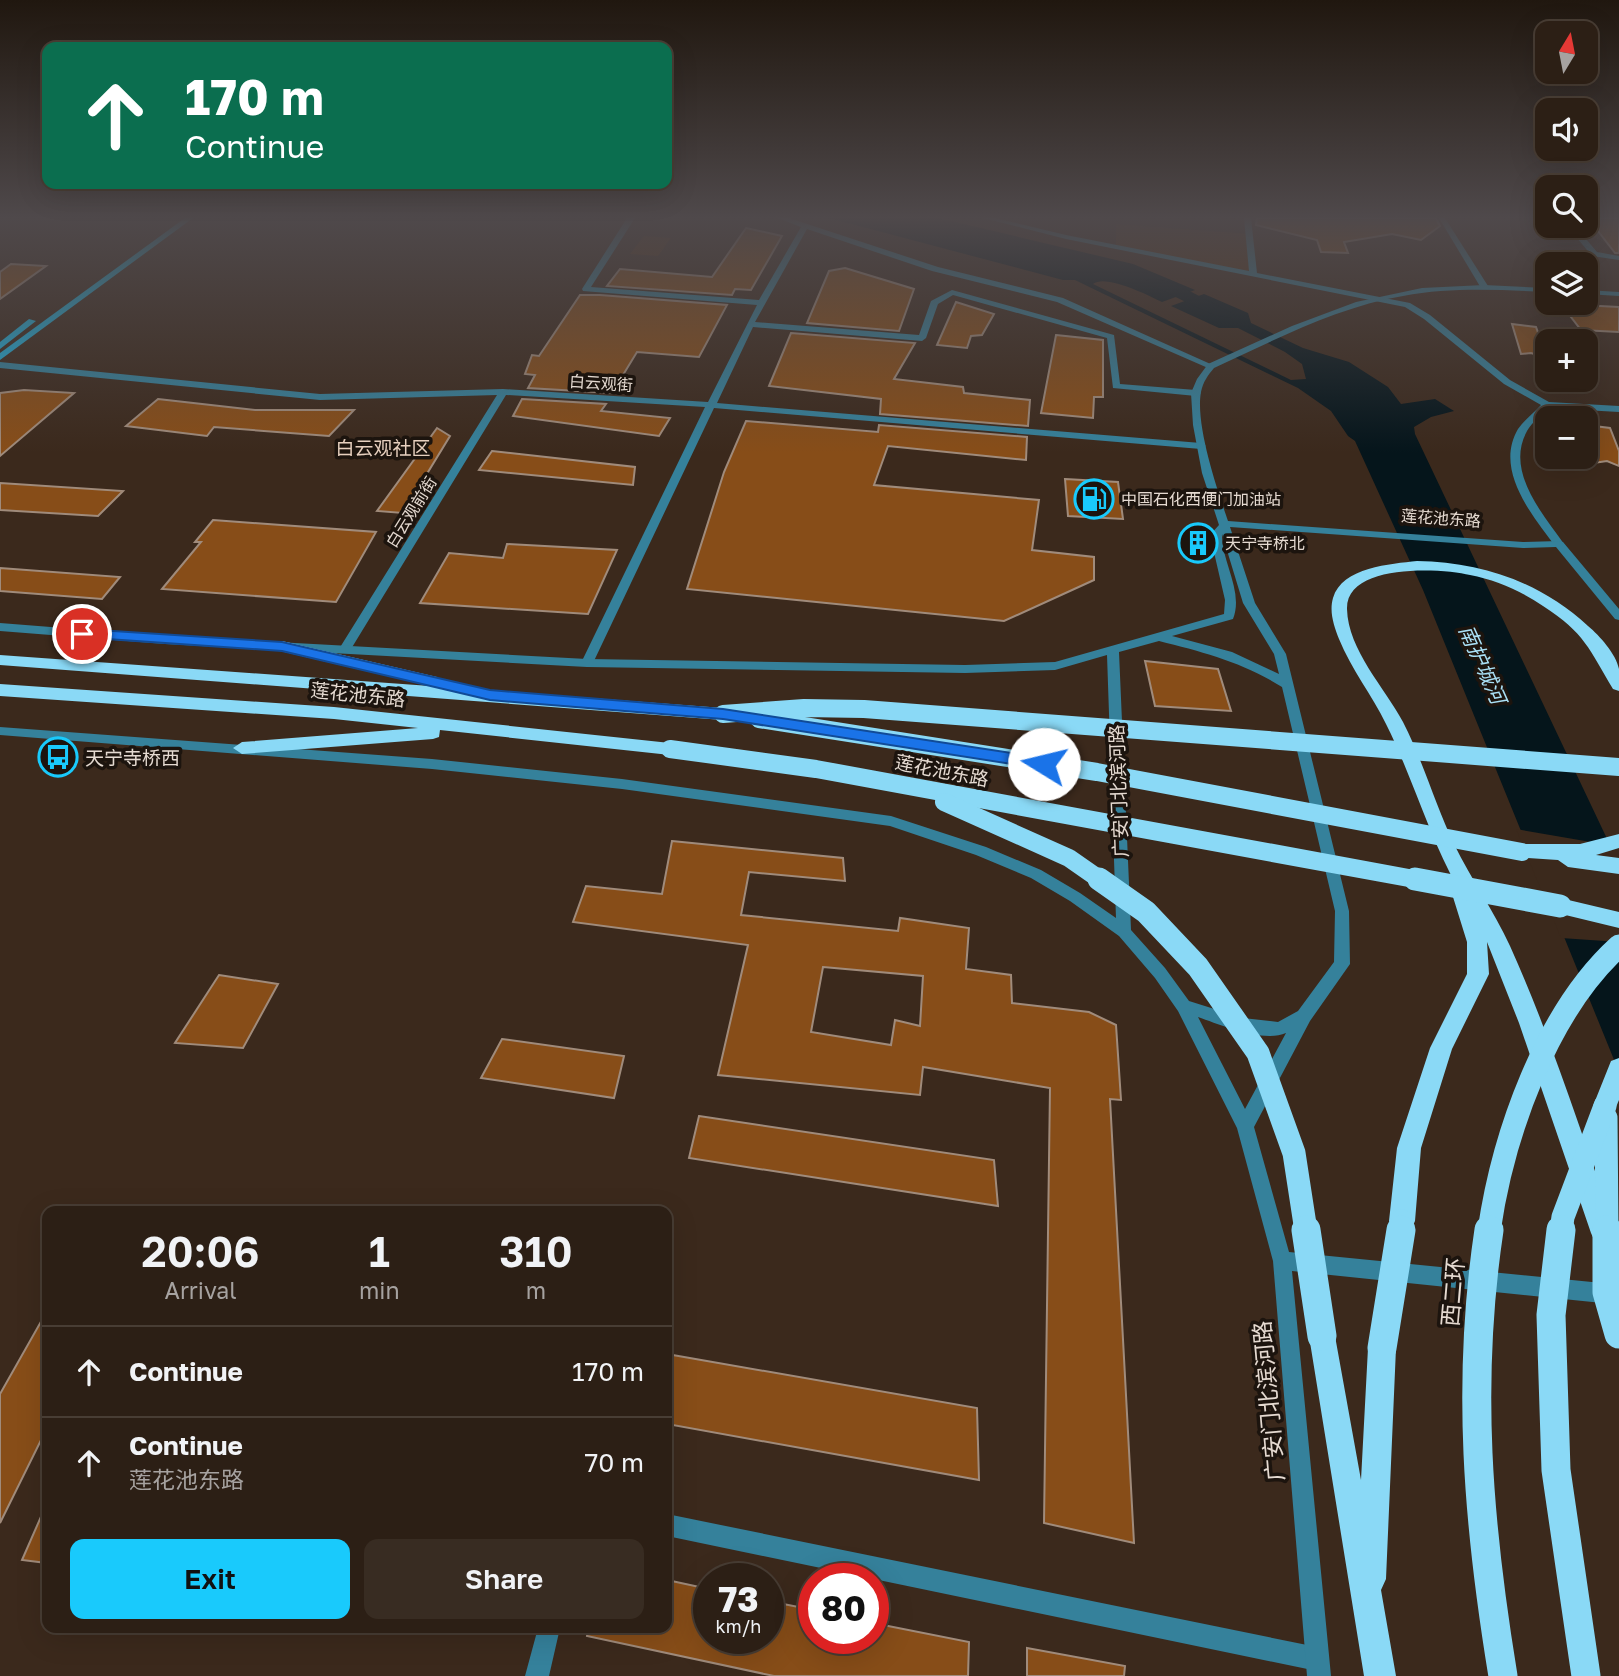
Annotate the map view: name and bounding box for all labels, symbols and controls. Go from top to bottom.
north arrow [1535,21,1598,84]
map controls [1535,21,1598,469]
text: 170 m [185,67,324,126]
icon: ahead [70,70,161,161]
button: sound [1535,98,1598,161]
text: Continue [185,127,324,165]
button: search [1535,175,1598,238]
button: layers [1535,252,1598,315]
button: + [1535,329,1598,392]
street label: 白云观街 [568,371,634,395]
button: − [1535,406,1598,469]
district label: 白云观社区 [335,436,431,459]
street label: 白云观前街 [381,473,441,551]
fuel station icon: 中国石化西便门加油站 [1073,478,1115,520]
place label: 中国石化西便门加油站 [1121,489,1281,509]
street label: 莲花池东路 [1400,505,1482,531]
building icon: 天宁寺桥北 [1177,522,1219,564]
place label: 天宁寺桥北 [1225,533,1305,553]
pin [52,604,112,664]
icon: arrive [63,615,101,653]
water label: 南护城河 [1454,620,1514,711]
street label: 莲花池东路 [310,678,406,710]
street label: 广安门北滨河路 [1104,724,1132,858]
position arrow [1007,727,1081,801]
bus stop icon: 天宁寺桥西 [37,736,79,778]
place label: 天宁寺桥西 [85,746,180,769]
street label: 莲花池东路 [893,750,991,790]
text: 20:06 [141,1226,260,1276]
text: 1 [369,1226,390,1276]
text: 310 [499,1226,573,1276]
street label: 西二环 [1435,1256,1469,1328]
text: Arrival [164,1276,237,1304]
text: min [359,1276,400,1304]
text: m [526,1276,546,1304]
street label: 广安门北滨河路 [1247,1320,1289,1482]
icon: ahead [70,1353,108,1391]
text: Continue [129,1356,243,1387]
text: 170 m [572,1356,644,1387]
text: Continue [129,1430,243,1461]
icon: ahead [70,1444,108,1482]
text: 70 m [585,1447,644,1478]
text: 莲花池东路 [129,1465,244,1493]
button: Exit [70,1539,350,1619]
button: Share [364,1539,644,1619]
speed limit sign: 80 [798,1563,889,1654]
text: 73 [718,1578,759,1620]
text: km/h [716,1615,761,1637]

